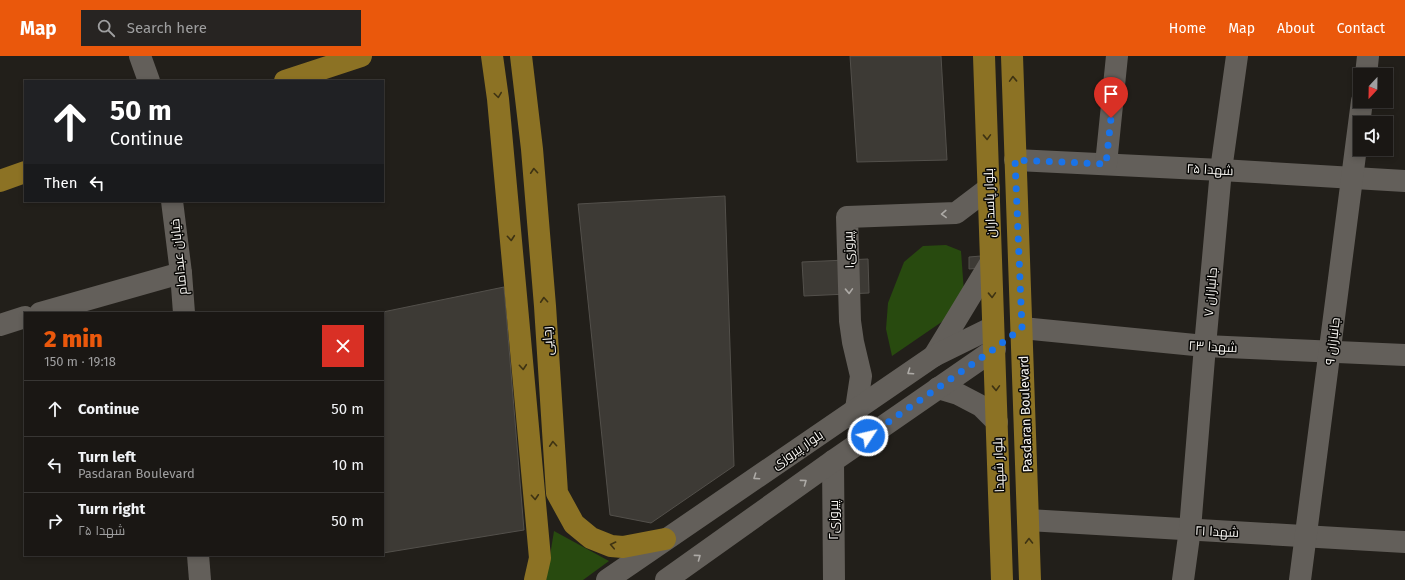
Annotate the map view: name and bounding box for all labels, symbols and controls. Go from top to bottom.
search box [81,10,361,46]
text: Map [20,17,57,40]
icon: search [95,17,117,39]
text: Search here [127,19,207,37]
text: Home [1169,20,1206,37]
text: Map [1228,20,1255,37]
text: About [1277,20,1315,37]
text: Contact [1337,20,1385,37]
north arrow [1353,68,1393,108]
map controls [1353,68,1393,156]
one-way arrow [1009,76,1017,82]
pin [1094,77,1128,118]
icon: arrive [1100,83,1122,105]
one-way arrow [493,92,502,98]
text: 50 m [110,94,172,127]
icon: ahead [44,96,96,148]
button: sound [1353,116,1393,156]
text: Continue [110,128,183,150]
one-way arrow [983,134,991,140]
street label: شهدا ۲۵ [1186,161,1234,178]
one-way arrow [530,167,539,174]
street label: بلوار پاسداران [981,168,1000,238]
icon: left [86,172,108,194]
text: Then [44,174,78,192]
one-way arrow [941,209,947,218]
street label: خیابان عبدامام [167,218,192,296]
street label: پیروزی۱ [840,230,859,269]
one-way arrow [506,235,515,241]
street label: جانبازان ۷ [1201,267,1220,317]
one-way arrow [845,288,853,294]
one-way arrow [988,292,996,298]
one-way arrow [540,297,549,303]
street label: جانبازان ۹ [1322,316,1343,366]
text: 2 min [44,325,103,353]
button: close [322,325,364,367]
street label: رجایی [539,326,556,356]
street label: شهدا ۲۳ [1188,338,1238,355]
text: 150 m · 19:18 [44,354,116,369]
street label: Pasdaran Boulevard [1016,355,1035,473]
one-way arrow [518,364,527,371]
one-way arrow [907,367,914,375]
one-way arrow [992,385,1000,391]
icon: ahead [44,398,66,420]
text: Continue [78,400,139,418]
text: 50 m [331,400,364,418]
position arrow [847,415,889,457]
street label: بلوار پیروزی [769,427,827,474]
street label: بلوار شهدا [990,437,1007,493]
one-way arrow [549,441,558,447]
text: Turn left [78,448,136,466]
icon: left [44,454,66,476]
text: 10 m [332,456,364,474]
text: Pasdaran Boulevard [78,466,195,481]
one-way arrow [753,472,760,480]
one-way arrow [800,479,807,487]
one-way arrow [530,494,539,500]
street label: پیروزی۲ [826,499,843,540]
text: Turn right [78,500,145,518]
icon: right [44,510,66,532]
text: 50 m [331,512,364,530]
text: شهدا ۲۵ [78,523,125,538]
street label: شهدا ۲۱ [1195,523,1239,540]
one-way arrow [1024,538,1033,544]
one-way arrow [610,542,616,550]
one-way arrow [694,555,701,562]

